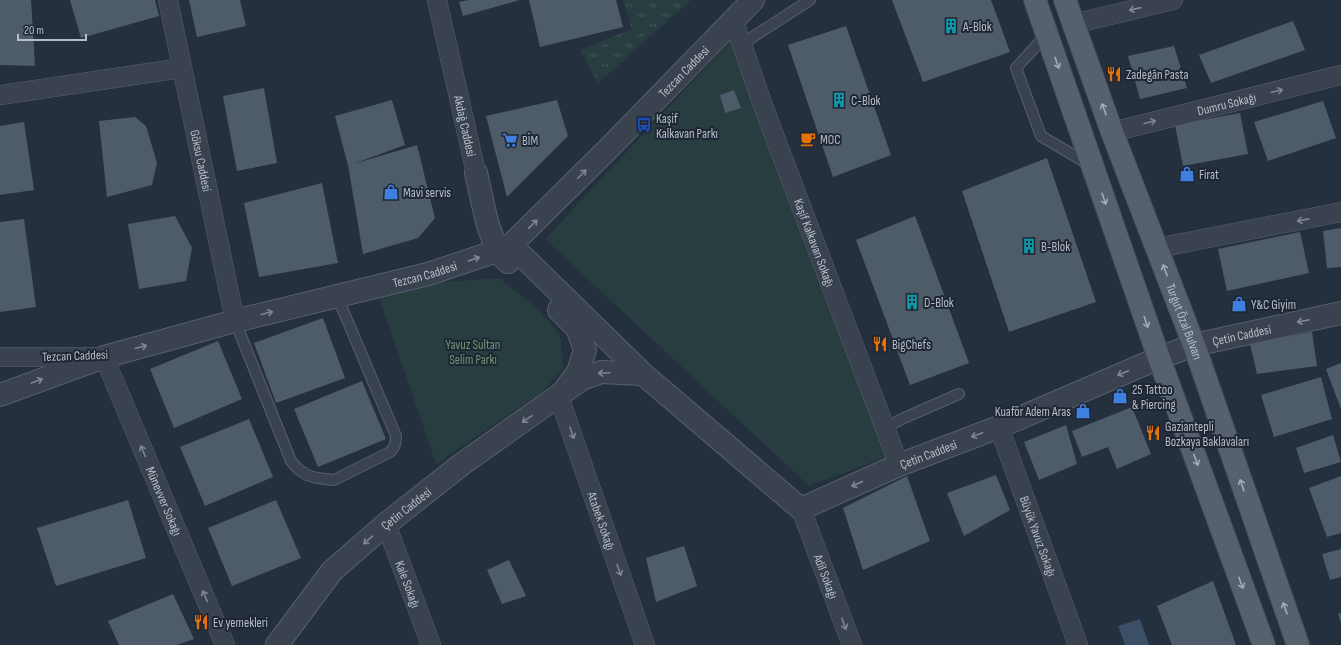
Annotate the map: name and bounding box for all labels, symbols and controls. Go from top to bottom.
one-way arrow [1129,6,1142,13]
scale bar [18,16,86,42]
building icon: A-Blok [942,17,960,35]
place label: A-Blok [962,19,992,35]
text: 20 m [24,23,44,38]
street label: Tezcan Caddesi [656,43,713,101]
one-way arrow [1054,57,1061,70]
restaurant icon: Zadegân Pasta [1105,65,1123,83]
place label: Zadegân Pasta [1126,67,1188,83]
one-way arrow [1270,87,1283,94]
street label: Dumru Sokağı [1196,89,1258,119]
building icon: C-Blok [830,91,848,109]
street label: Akdağ Caddesi [449,93,479,158]
place label: C-Blok [851,93,881,109]
one-way arrow [1100,103,1108,115]
place label: Kaşif Kalkavan Parkı [656,111,718,142]
bus stop icon: Kaşif Kalkavan Parkı [635,116,653,134]
one-way arrow [1144,118,1157,126]
street label: Göksu Caddesi [186,128,215,193]
cafe icon: MOC [799,130,817,148]
supermarket icon: BİM [501,131,519,149]
place label: BİM [522,132,538,149]
place label: MOC [820,132,840,148]
shop icon: Firat [1178,165,1196,183]
place label: Firat [1199,167,1219,183]
one-way arrow [577,169,587,179]
shop icon: Mavi servis [382,183,400,201]
place label: Mavi servis [403,185,451,201]
one-way arrow [1101,193,1108,206]
street label: Kaşif Kalkavan Sokağı [790,197,838,289]
one-way arrow [1297,216,1310,224]
one-way arrow [528,219,538,229]
building icon: B-Blok [1020,237,1038,255]
place label: B-Blok [1041,239,1070,255]
one-way arrow [467,255,480,262]
street label: Tezcan Caddesi [391,258,459,291]
one-way arrow [1161,264,1169,276]
street label: Turgut Özal Bulvarı [1162,281,1205,362]
building icon: D-Blok [903,293,921,311]
place label: D-Blok [924,295,954,311]
shop icon: Y&C Giyim [1230,295,1248,313]
place label: Y&C Giyim [1251,297,1296,313]
one-way arrow [260,309,273,317]
one-way arrow [1143,316,1151,328]
one-way arrow [1297,317,1310,325]
street label: Çetin Caddesi [1211,321,1273,350]
restaurant icon: BigChefs [871,335,889,353]
park label: Yavuz Sultan Selim Parkı [446,337,500,368]
place label: BigChefs [892,337,931,353]
one-way arrow [135,343,148,350]
street label: Tezcan Caddesi [42,347,108,365]
one-way arrow [598,369,611,376]
one-way arrow [1117,370,1129,378]
one-way arrow [30,377,42,385]
place label: 25 Tattoo & Piercing [1132,382,1176,413]
shop icon: 25 Tattoo & Piercing [1111,387,1129,405]
shop icon: Kuaför Adem Aras [1074,402,1092,420]
place label: Kuaför Adem Aras [995,404,1071,420]
one-way arrow [522,415,533,423]
place label: Gaziantepli Bozkaya Baklavaları [1165,419,1249,450]
restaurant icon: Gaziantepli Bozkaya Baklavaları [1144,424,1162,442]
one-way arrow [568,427,576,439]
one-way arrow [972,432,984,439]
street label: Çetin Caddesi [898,437,959,473]
one-way arrow [139,445,146,457]
one-way arrow [1193,454,1201,466]
street label: Münevver Sokağı [142,464,185,538]
one-way arrow [1238,479,1245,492]
one-way arrow [851,481,863,488]
street label: Çetin Caddesi [378,484,435,534]
street label: Atabek Sokağı [583,489,618,552]
street label: Büyük Yavuz Sokağı [1016,494,1059,579]
one-way arrow [362,535,373,544]
street label: Adil Sokağı [809,551,841,601]
street label: Kale Sokağı [391,559,423,610]
one-way arrow [615,563,623,575]
one-way arrow [1238,576,1246,588]
one-way arrow [200,591,208,603]
one-way arrow [1280,603,1288,615]
restaurant icon: Ev yemekleri [192,613,210,631]
place label: Ev yemekleri [213,615,268,631]
one-way arrow [840,617,848,629]

